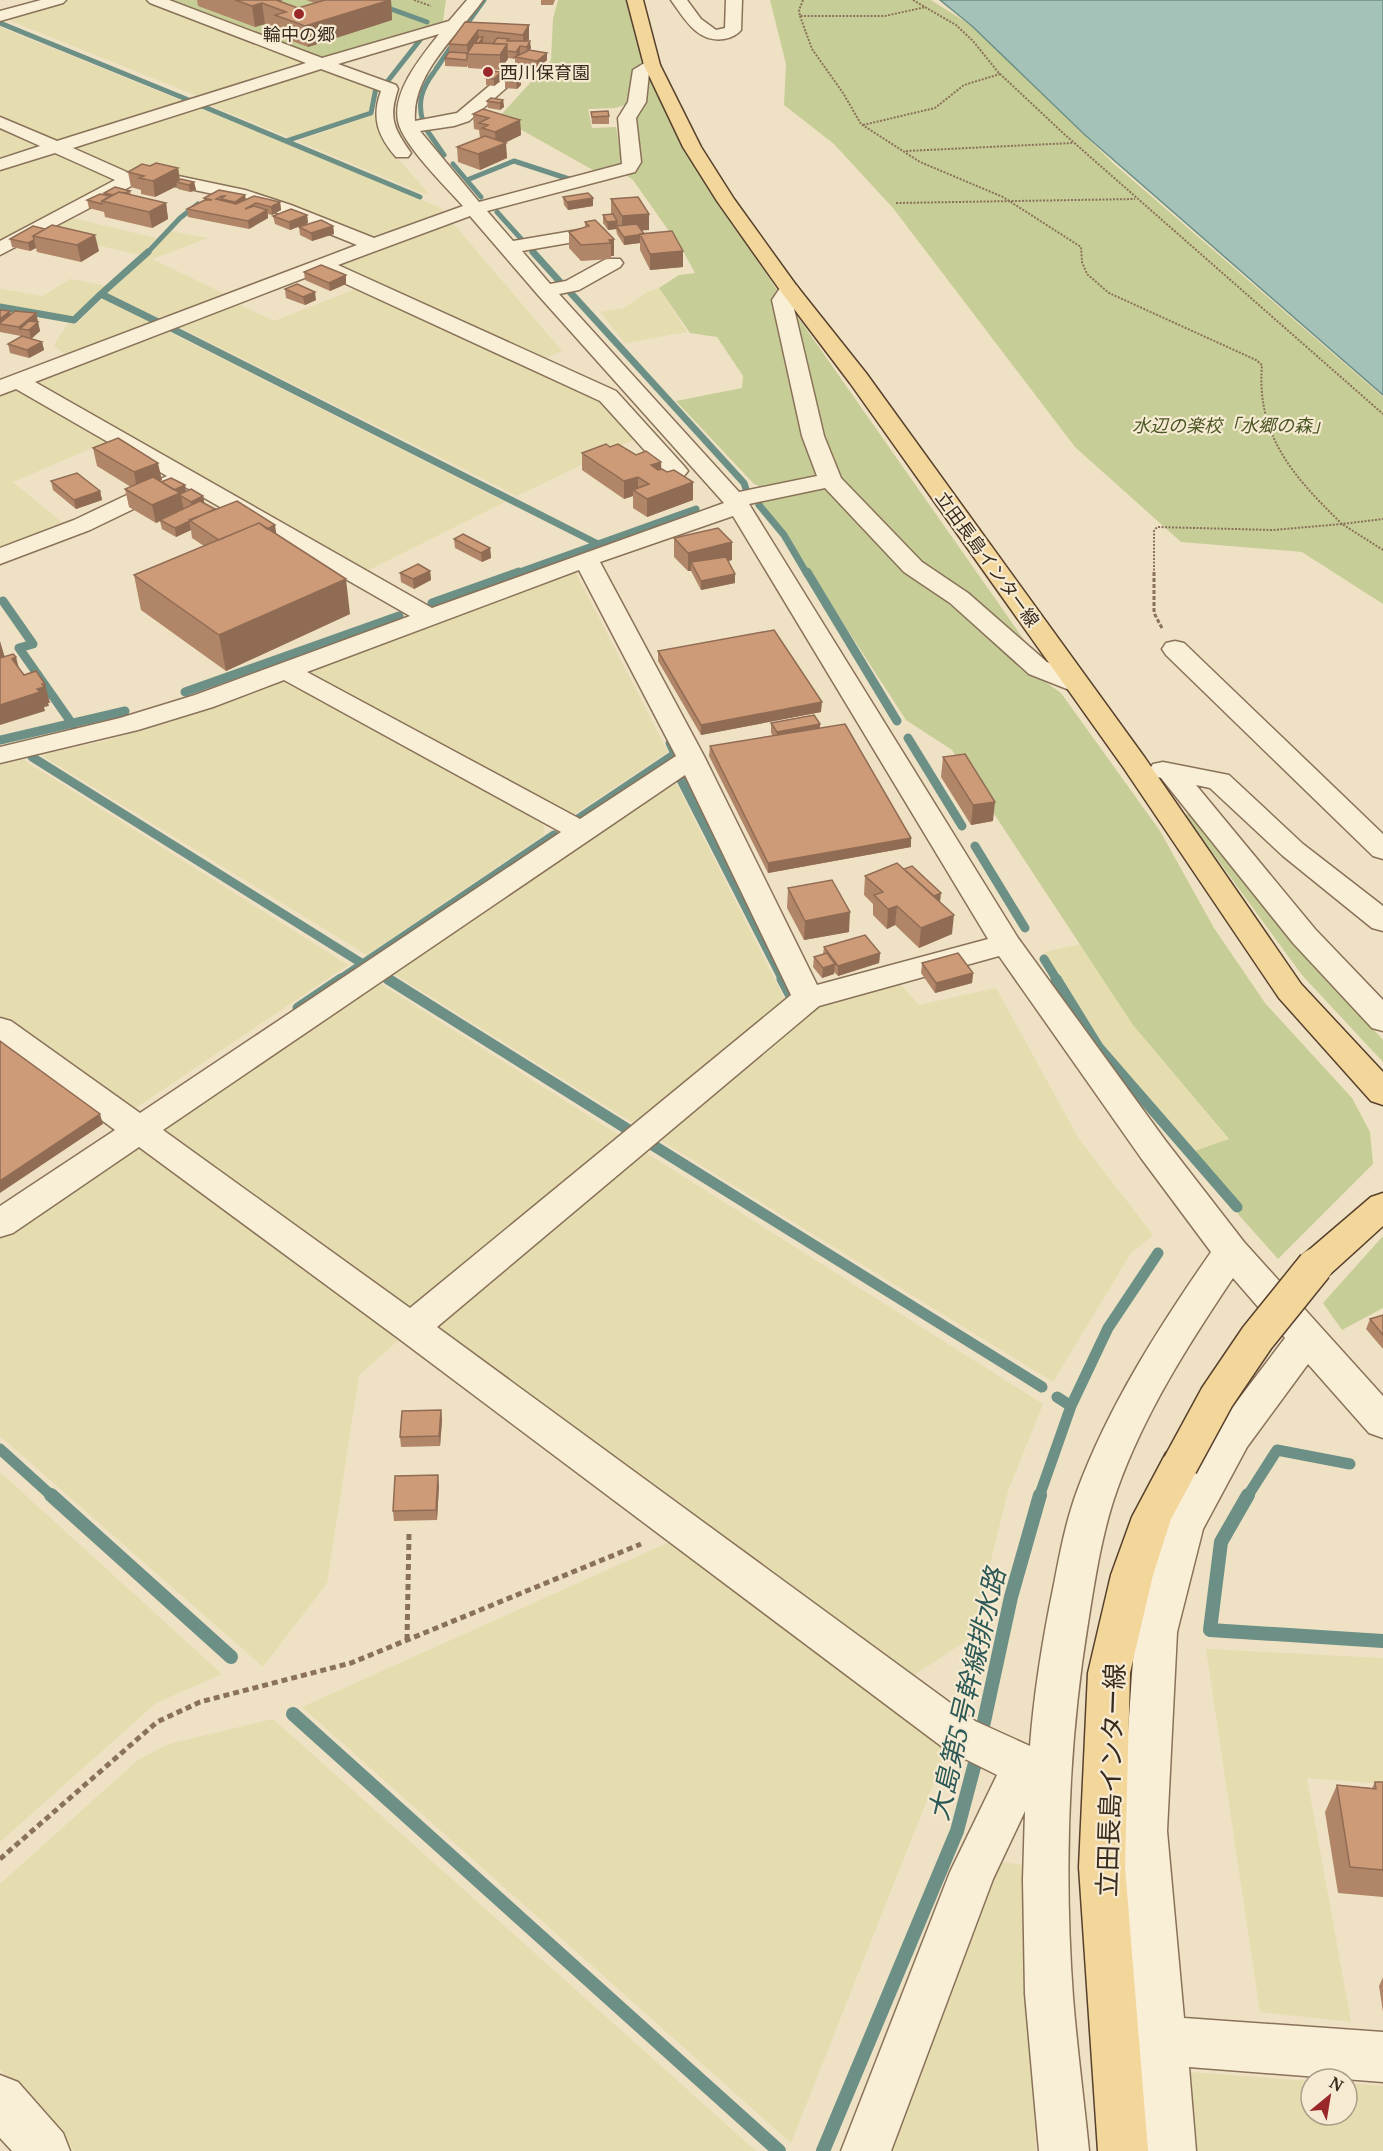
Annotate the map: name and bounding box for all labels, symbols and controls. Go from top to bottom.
marker: 輪中の郷 [292,7,306,21]
place label: 輪中の郷 [263,22,335,46]
place label: 西川保育園 [500,60,590,84]
marker: 西川保育園 [481,65,495,79]
park label: 水辺の楽校「水郷の森」 [1132,413,1330,437]
street label: 立田長島インター線 [931,486,1045,632]
water label: 大島第5号幹線排水路 [919,1562,1014,1824]
street label: 立田長島インター線 [1088,1662,1132,1898]
north arrow [1299,2067,1359,2127]
text: N [1326,2071,1348,2097]

